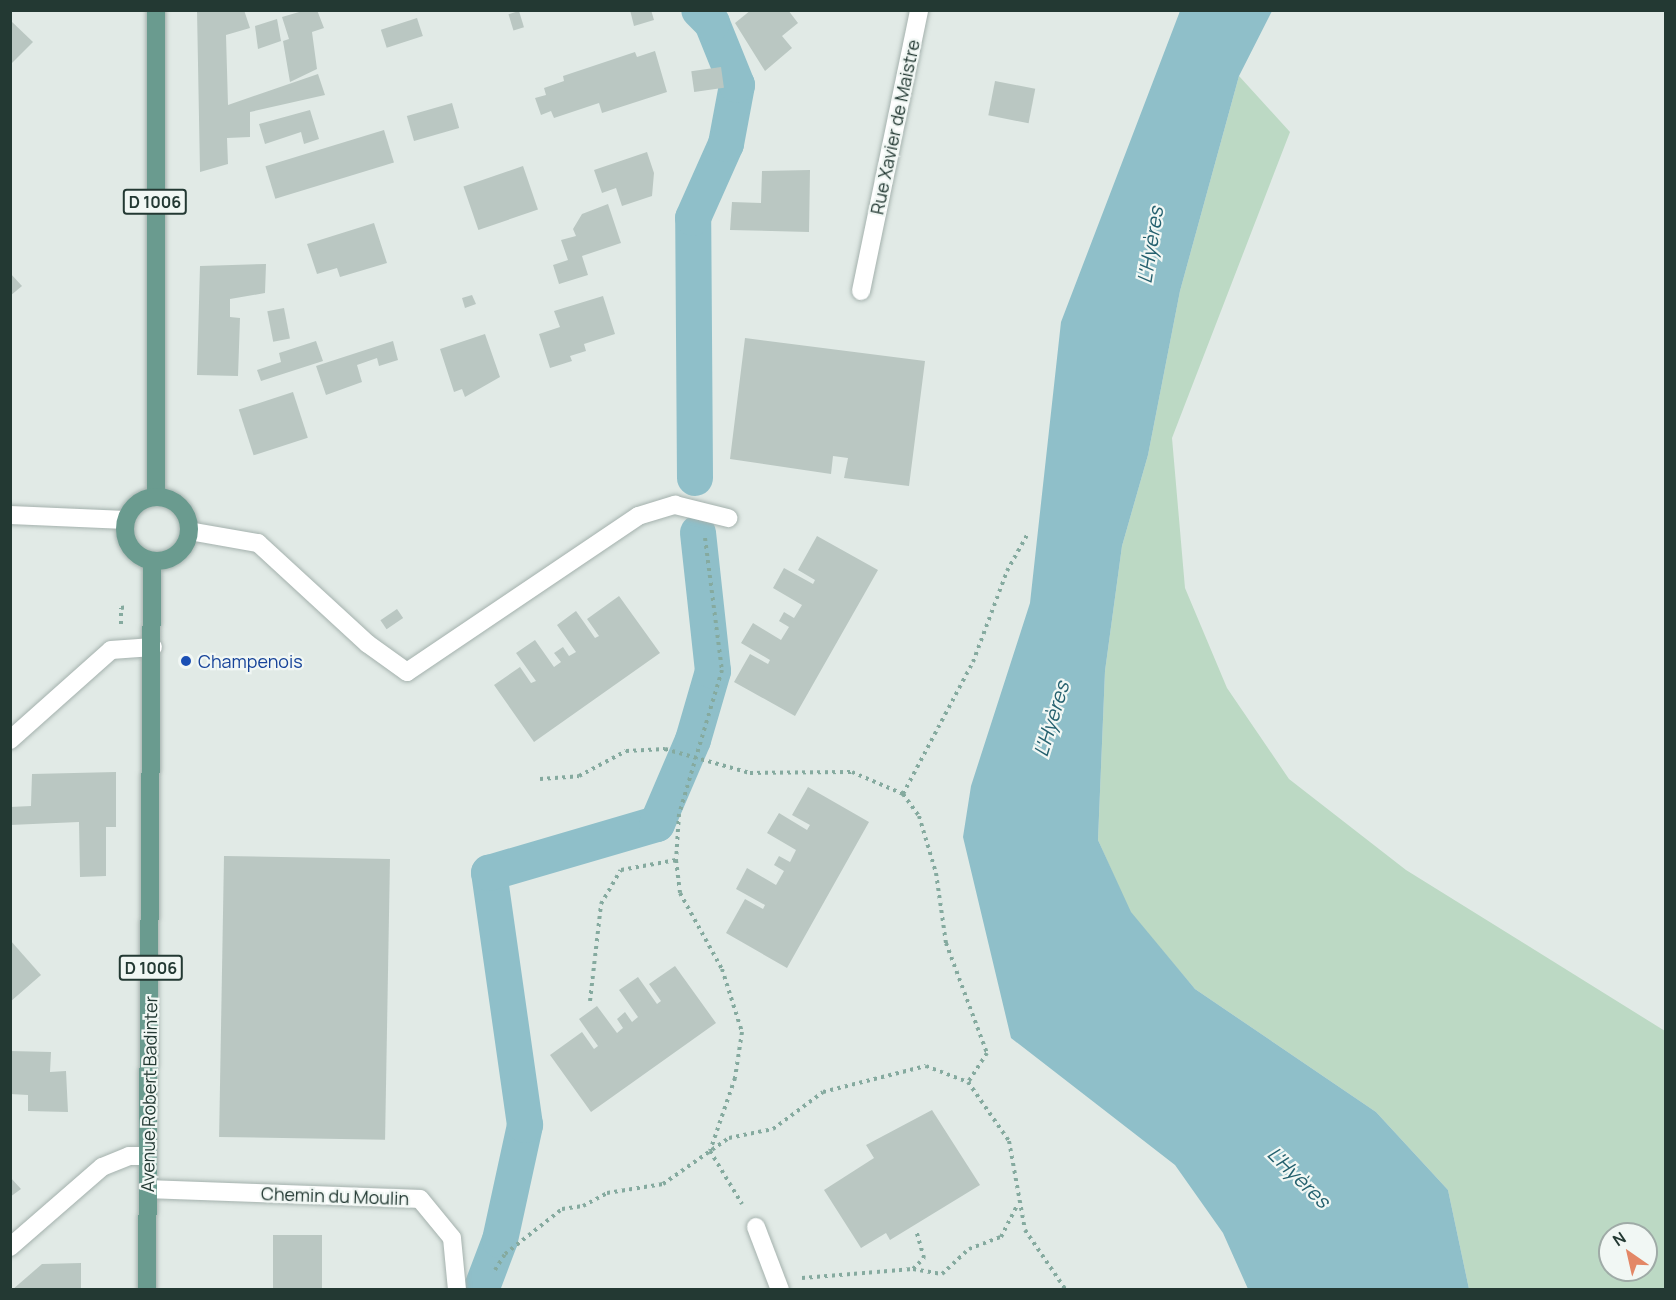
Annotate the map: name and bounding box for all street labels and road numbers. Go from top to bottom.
street label: Rue Xavier de Maistre [866,38,924,216]
road number: D 1006 [122,189,188,215]
road number: D 1006 [118,955,184,981]
street label: Avenue Robert Badinter [136,996,162,1192]
street label: Chemin du Moulin [261,1183,409,1209]

